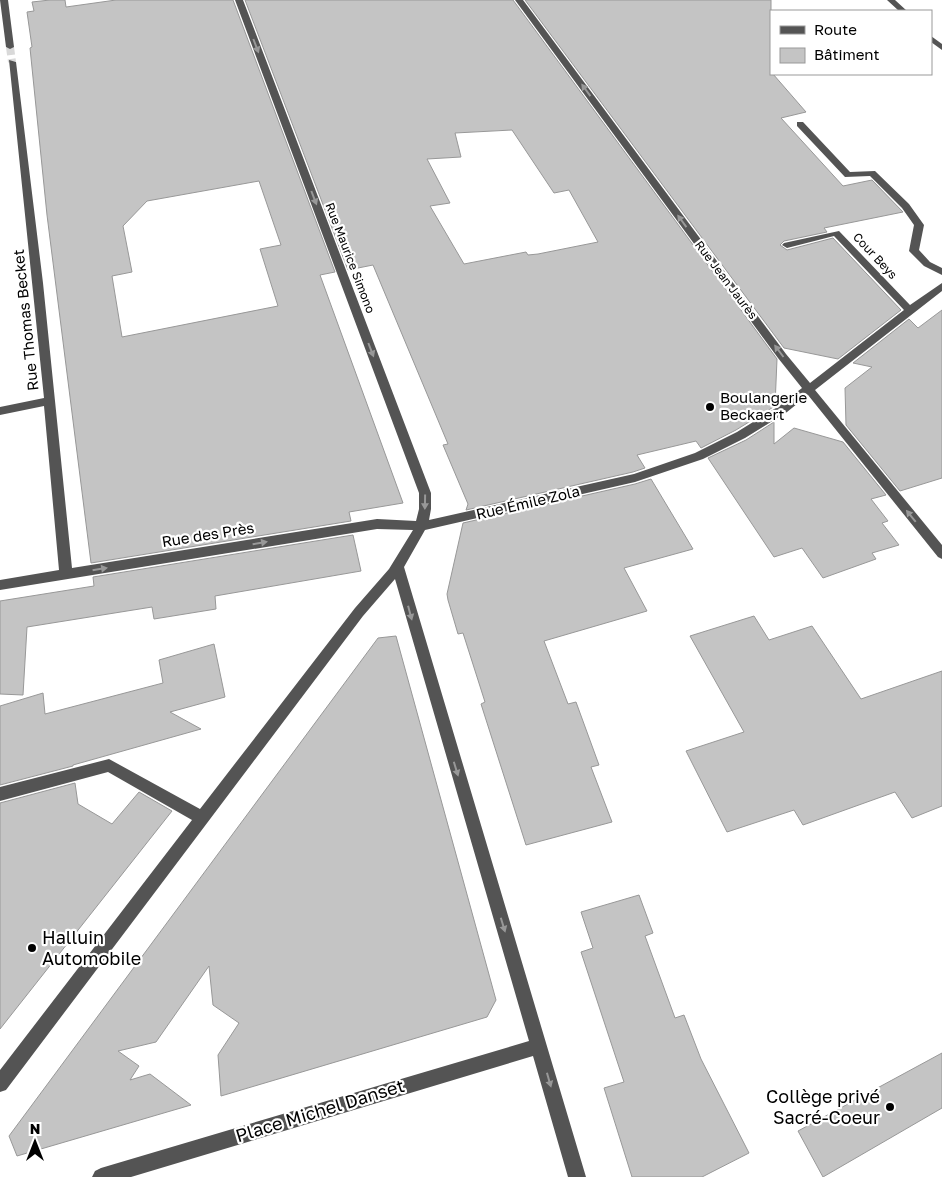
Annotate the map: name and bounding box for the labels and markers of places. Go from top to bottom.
place label: Boulangerie Beckaert [720,388,807,423]
marker: Boulangerie Beckaert [704,401,716,413]
place label: Halluin Automobile [42,926,141,969]
marker: Halluin Automobile [26,942,38,954]
place label: Collège privé Sacré-Coeur [766,1085,880,1128]
marker: Collège privé Sacré-Coeur [884,1101,896,1113]

